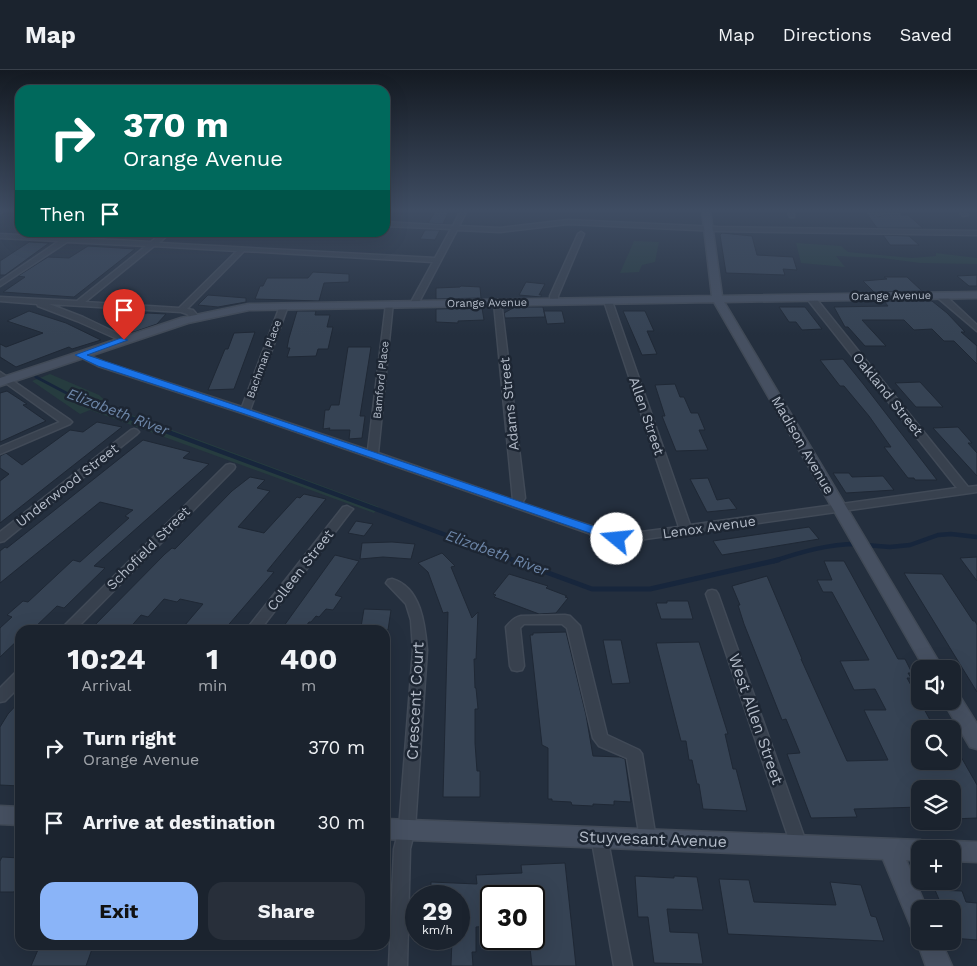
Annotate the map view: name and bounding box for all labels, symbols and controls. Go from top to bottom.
text: Map [25,21,76,49]
text: Map [718,24,755,45]
text: Directions [783,24,872,45]
text: Saved [900,24,952,45]
text: 370 m [123,104,229,146]
icon: right [40,105,105,170]
text: Orange Avenue [123,146,283,171]
icon: arrive [96,200,124,228]
text: Then [40,203,86,226]
pin [103,289,145,340]
street label: Orange Avenue [851,289,931,303]
icon: arrive [110,296,138,324]
street label: Orange Avenue [447,296,527,310]
street label: Bachman Place [244,318,284,400]
street label: Bamford Place [370,340,392,420]
street label: Oakland Street [849,349,927,439]
street label: Adams Street [496,357,522,451]
street label: Allen Street [626,375,668,457]
water label: Elizabeth River [65,384,172,440]
street label: Madison Avenue [768,393,838,497]
street label: Underwood Street [13,440,121,530]
street label: Schofield Street [103,503,193,593]
position arrow [590,512,642,564]
street label: Lenox Avenue [661,513,757,541]
street label: Colleen Street [263,526,337,614]
water label: Elizabeth River [443,526,552,580]
text: 10:24 [67,641,146,676]
text: 1 [206,641,219,676]
text: 400 [280,641,338,676]
street label: Crescent Court [402,641,428,761]
street label: West Allen Street [725,651,787,787]
map controls [911,660,961,950]
button: sound [911,660,961,710]
text: Arrival [81,676,131,695]
text: min [198,676,227,695]
text: m [301,676,316,695]
button: search [911,720,961,770]
text: Turn right [83,727,176,750]
icon: right [40,734,68,762]
text: 370 m [308,736,365,759]
text: Orange Avenue [83,750,199,769]
button: layers [911,780,961,830]
icon: arrive [40,809,68,837]
text: Arrive at destination [83,811,275,834]
text: 30 m [318,811,365,834]
street label: Stuyvesant Avenue [579,827,727,851]
button: + [911,840,961,890]
button: Exit [40,882,198,940]
button: Share [208,882,365,940]
speed limit sign: 30 [480,885,545,950]
text: 29 [422,897,453,926]
button: − [911,900,961,950]
text: km/h [422,923,453,937]

